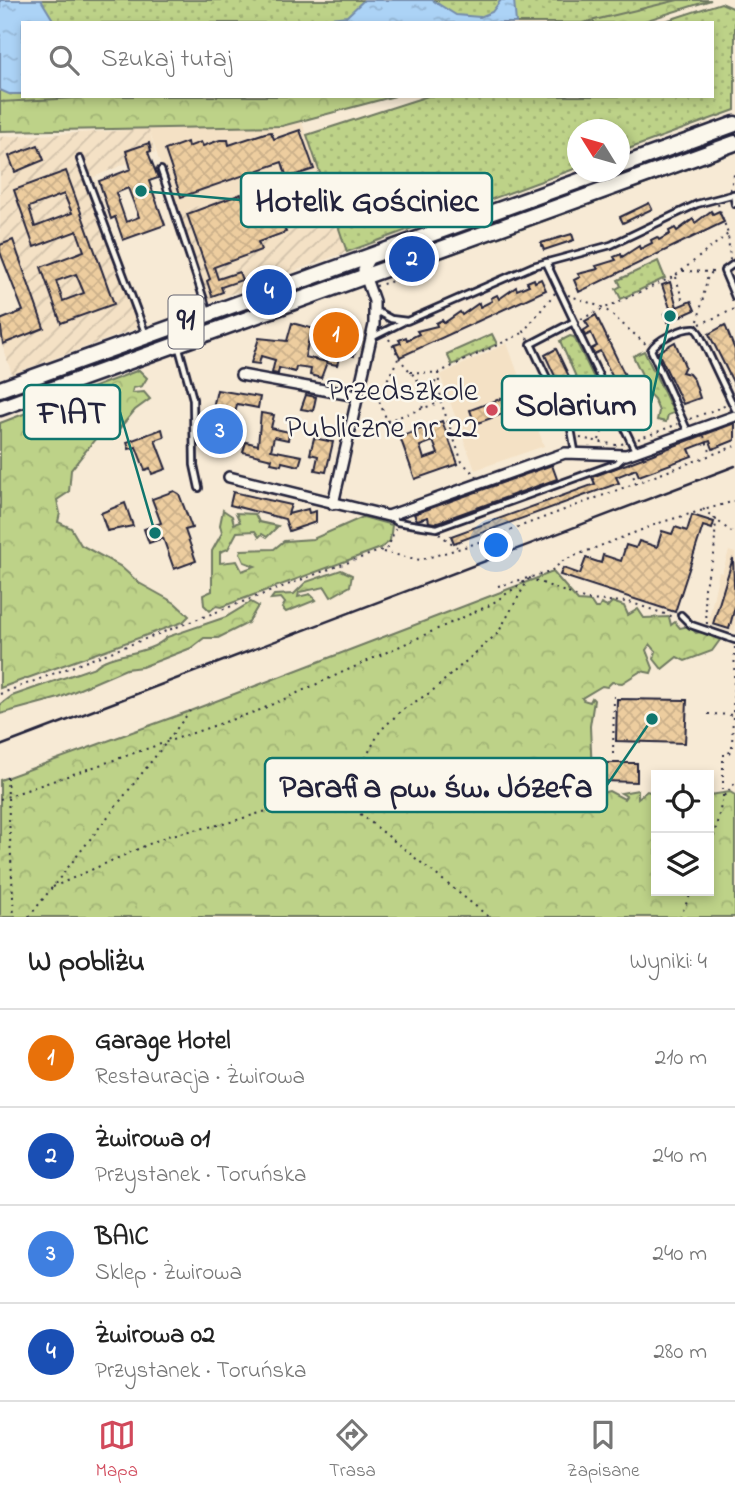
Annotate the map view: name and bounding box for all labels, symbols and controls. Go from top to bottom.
search box [21,21,714,98]
icon: search [45,41,83,79]
text: Szukaj tutaj [101,41,232,79]
north arrow [567,119,630,182]
callout: Hotelik Gościniec [241,173,492,227]
text: Hotelik Gościniec [255,179,480,227]
pin: 2 [389,233,435,285]
pin: 4 [246,266,292,318]
road number: 91 [168,296,204,348]
pin: 1 [313,309,359,361]
place label: Przedszkole Publiczne nr 22 [285,369,479,453]
callout: Solarium [502,376,651,430]
text: Solarium [515,383,637,431]
callout: FIAT [24,385,120,439]
text: FIAT [36,391,106,439]
marker: Przedszkole Publiczne nr 22 [484,402,500,418]
pin: 3 [197,405,243,457]
your location [479,528,513,562]
callout: Parafia pw. św. Józefa [265,758,607,812]
text: Parafia pw. św. Józefa [279,765,593,813]
map controls [651,770,714,896]
button: locate [651,770,714,833]
button: layers [651,833,714,896]
text: W pobliżu [28,941,145,985]
text: Wyniki: 4 [630,946,707,979]
text: Garage Hotel [95,1023,231,1061]
text: 1 [47,1042,55,1075]
text: 210 m [655,1042,707,1075]
text: Restauracja · Żwirowa [95,1061,305,1094]
text: Żwirowa 01 [95,1121,210,1159]
text: 2 [45,1140,57,1173]
text: 240 m [653,1140,707,1173]
text: Przystanek · Toruńska [95,1159,306,1192]
text: BAIC [95,1219,149,1257]
text: 3 [46,1238,56,1271]
text: 240 m [653,1238,707,1271]
text: Sklep · Żwirowa [95,1257,242,1290]
text: Żwirowa 02 [95,1317,215,1355]
text: 4 [46,1336,56,1369]
text: 280 m [653,1336,707,1369]
text: Przystanek · Toruńska [95,1355,306,1388]
tab: Mapa [96,1416,138,1485]
tab: Trasa [329,1416,376,1485]
tab: Zapisane [567,1416,639,1485]

